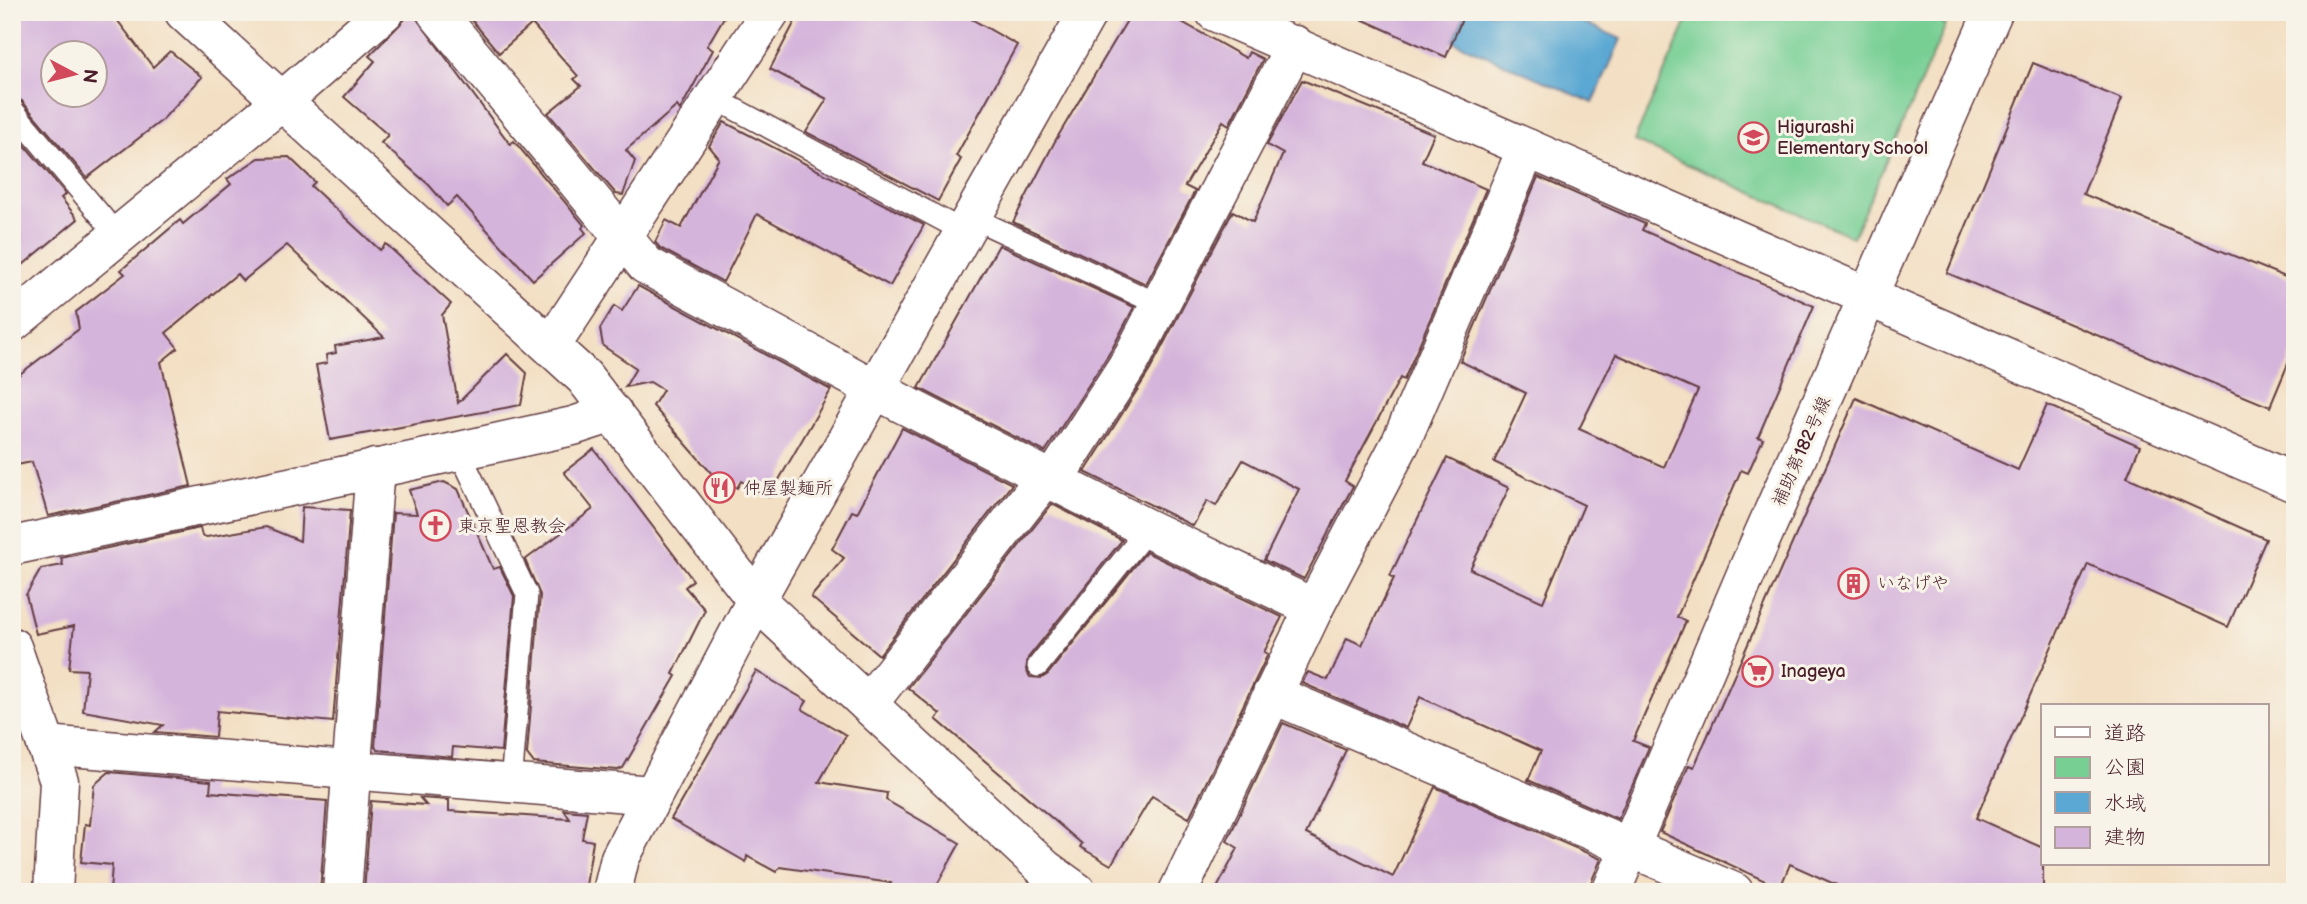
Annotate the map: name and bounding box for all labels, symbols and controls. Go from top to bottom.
north arrow [38,38,108,108]
text: N [77,67,102,84]
place label: Higurashi Elementary School [1777,117,1928,159]
school or university icon: Higurashi Elementary School [1737,120,1771,154]
street label: 補助第182号線 [1768,393,1835,509]
restaurant icon: 仲屋製麺所 [703,471,737,505]
place label: 仲屋製麺所 [743,478,833,499]
church icon: 東京聖恩教会 [418,509,452,543]
place label: 東京聖恩教会 [458,516,566,537]
building icon: いなげや [1837,566,1871,600]
place label: いなげや [1877,573,1949,594]
supermarket icon: Inageya [1741,654,1775,688]
place label: Inageya [1781,661,1846,682]
legend [2041,704,2268,866]
text: 道路 [2104,721,2146,746]
text: 公園 [2104,755,2146,780]
text: 水域 [2104,791,2146,816]
text: 建物 [2104,825,2146,850]

